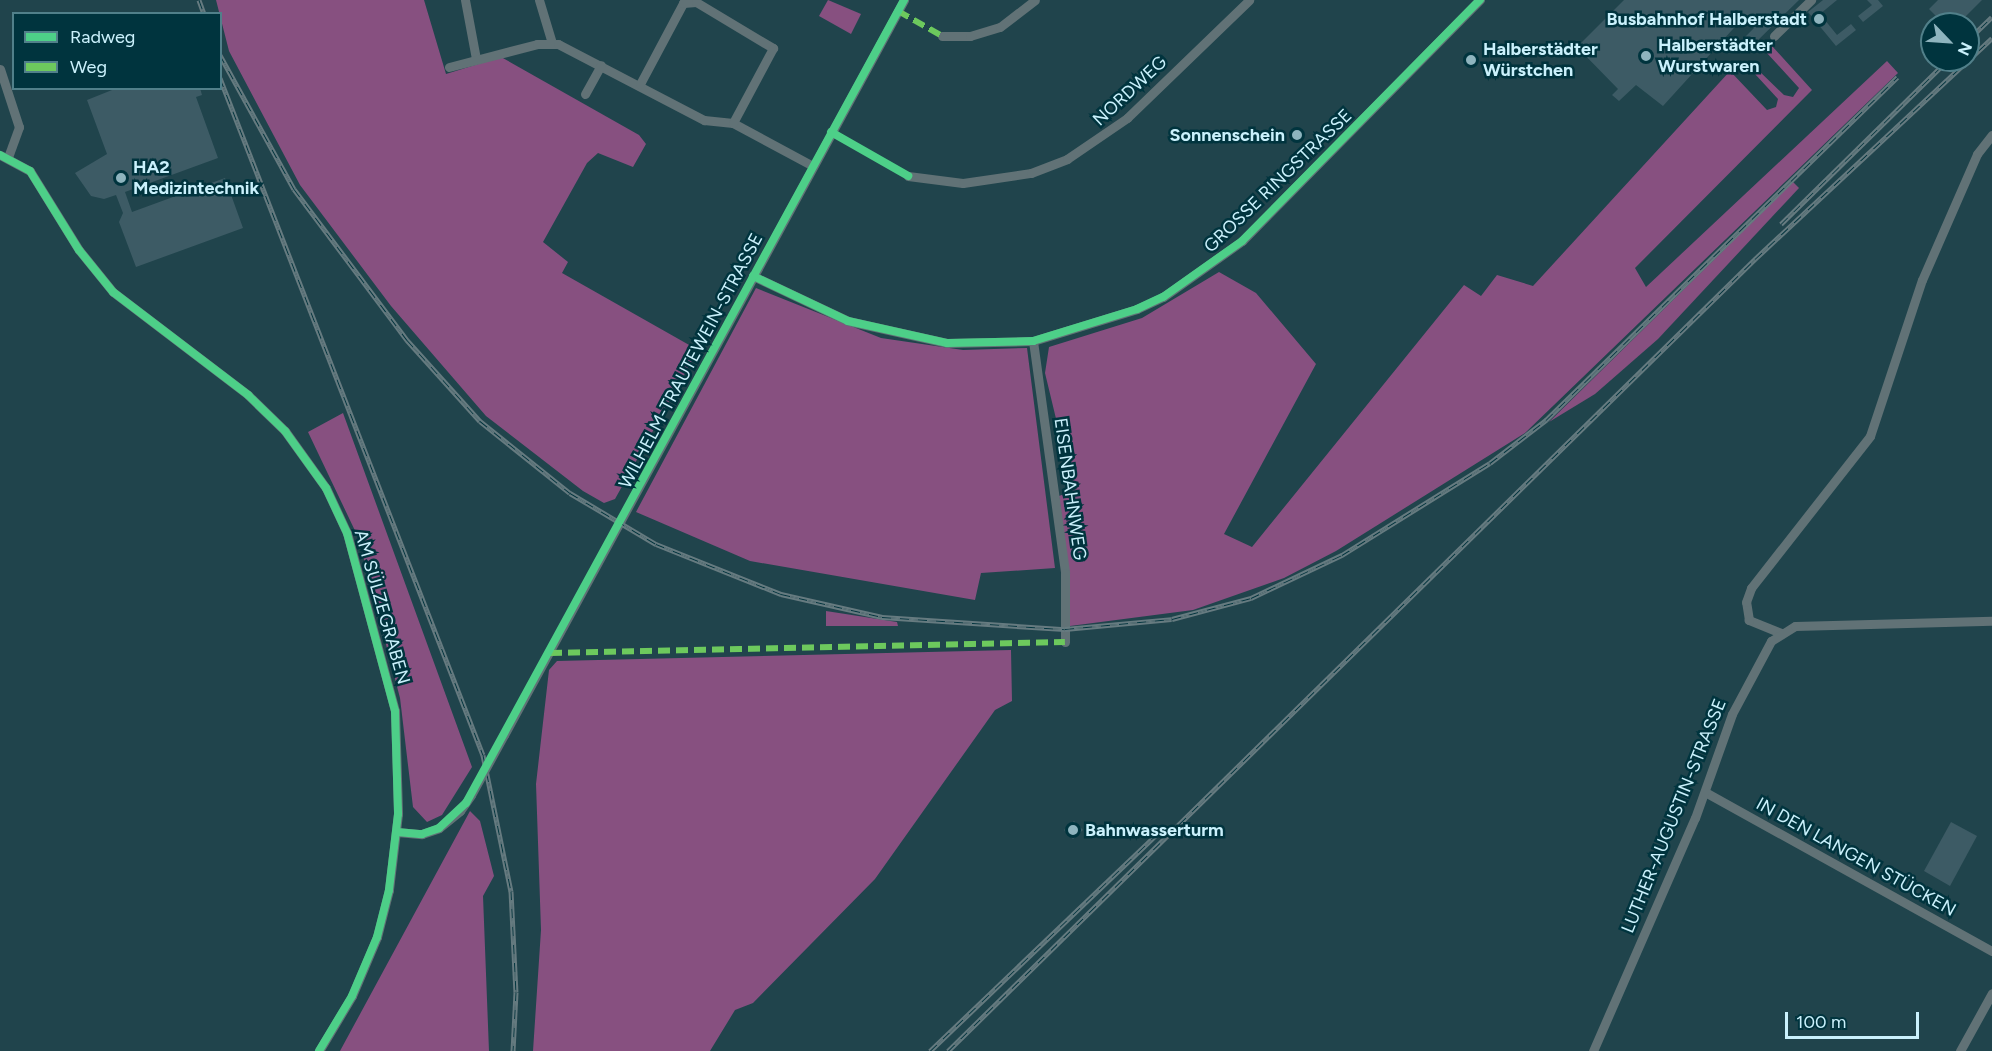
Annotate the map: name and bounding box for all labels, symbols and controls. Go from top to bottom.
place label: Busbahnhof Halberstadt [1606,8,1807,30]
legend [12,12,222,90]
marker: Busbahnhof Halberstadt [1812,12,1826,26]
north arrow [1920,12,1980,72]
text: Radweg [70,26,135,48]
place label: Halberstädter Wurstwaren [1658,35,1773,78]
place label: Halberstädter Würstchen [1483,39,1598,82]
text: N [1954,39,1976,59]
marker: Halberstädter Wurstwaren [1639,49,1653,63]
street label: NORDWEG [1089,51,1171,131]
marker: Halberstädter Würstchen [1464,53,1478,67]
text: Weg [70,56,107,78]
street label: GROSSE RINGSTRASSE [1200,105,1356,257]
place label: Sonnenschein [1170,124,1285,146]
marker: Sonnenschein [1290,128,1304,142]
place label: HA2 Medizintechnik [133,157,259,200]
marker: HA2 Medizintechnik [114,171,128,185]
street label: WILHELM-TRAUTEWEIN-STRASSE [614,230,768,492]
street label: EISENBAHNWEG [1049,416,1091,562]
street label: AM SÜLZEGRABEN [350,527,414,687]
street label: LUTHER-AUGUSTIN-STRASSE [1617,696,1731,936]
street label: IN DEN LANGEN STÜCKEN [1752,793,1960,921]
place label: Bahnwasserturm [1085,819,1224,841]
marker: Bahnwasserturm [1066,823,1080,837]
scale bar [1788,1000,1922,1038]
text: 100 m [1796,1011,1846,1033]

